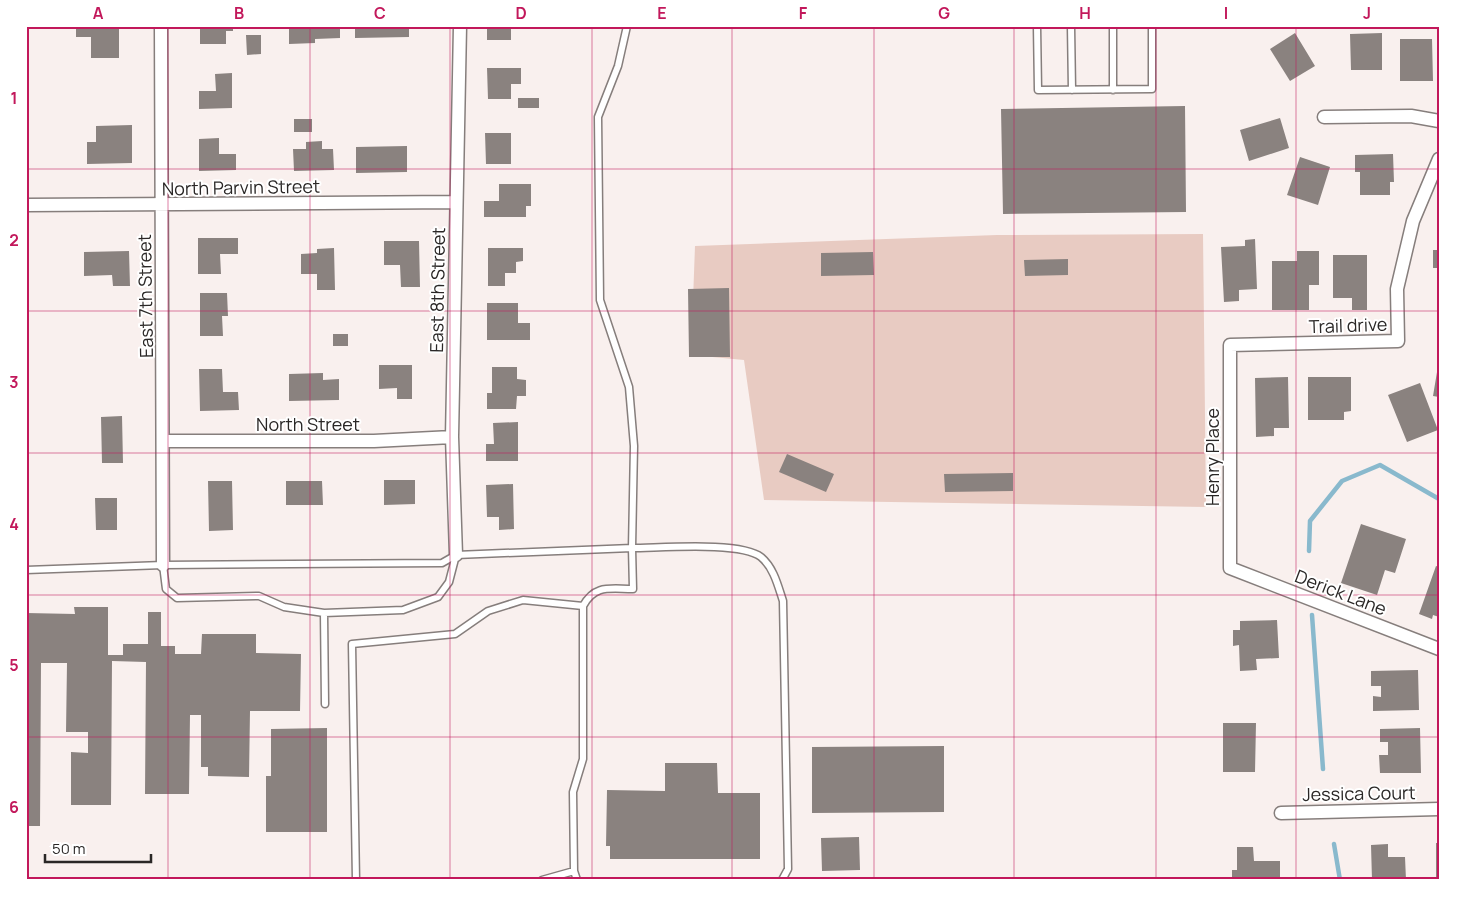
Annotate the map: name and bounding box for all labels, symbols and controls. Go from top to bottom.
text: A [93,2,104,24]
text: B [234,2,244,24]
text: C [374,2,386,24]
text: D [515,2,527,24]
text: E [657,2,667,24]
text: F [799,2,808,24]
text: G [938,2,950,24]
text: H [1079,2,1091,24]
text: I [1224,2,1228,24]
text: J [1363,2,1371,24]
text: 1 [10,87,18,109]
street label: North Parvin Street [162,174,320,200]
street label: East 8th Street [424,227,450,353]
text: 2 [9,229,19,251]
street label: East 7th Street [132,234,158,358]
street label: Trail drive [1308,312,1388,338]
text: 3 [9,371,19,393]
street label: Henry Place [1200,408,1224,506]
street label: North Street [256,412,360,436]
text: 4 [9,513,19,535]
street label: Derick Lane [1292,564,1390,620]
text: 5 [9,654,19,676]
street label: Jessica Court [1302,780,1416,806]
text: 6 [9,796,19,818]
scale bar [45,831,151,863]
text: 50 m [52,838,86,859]

